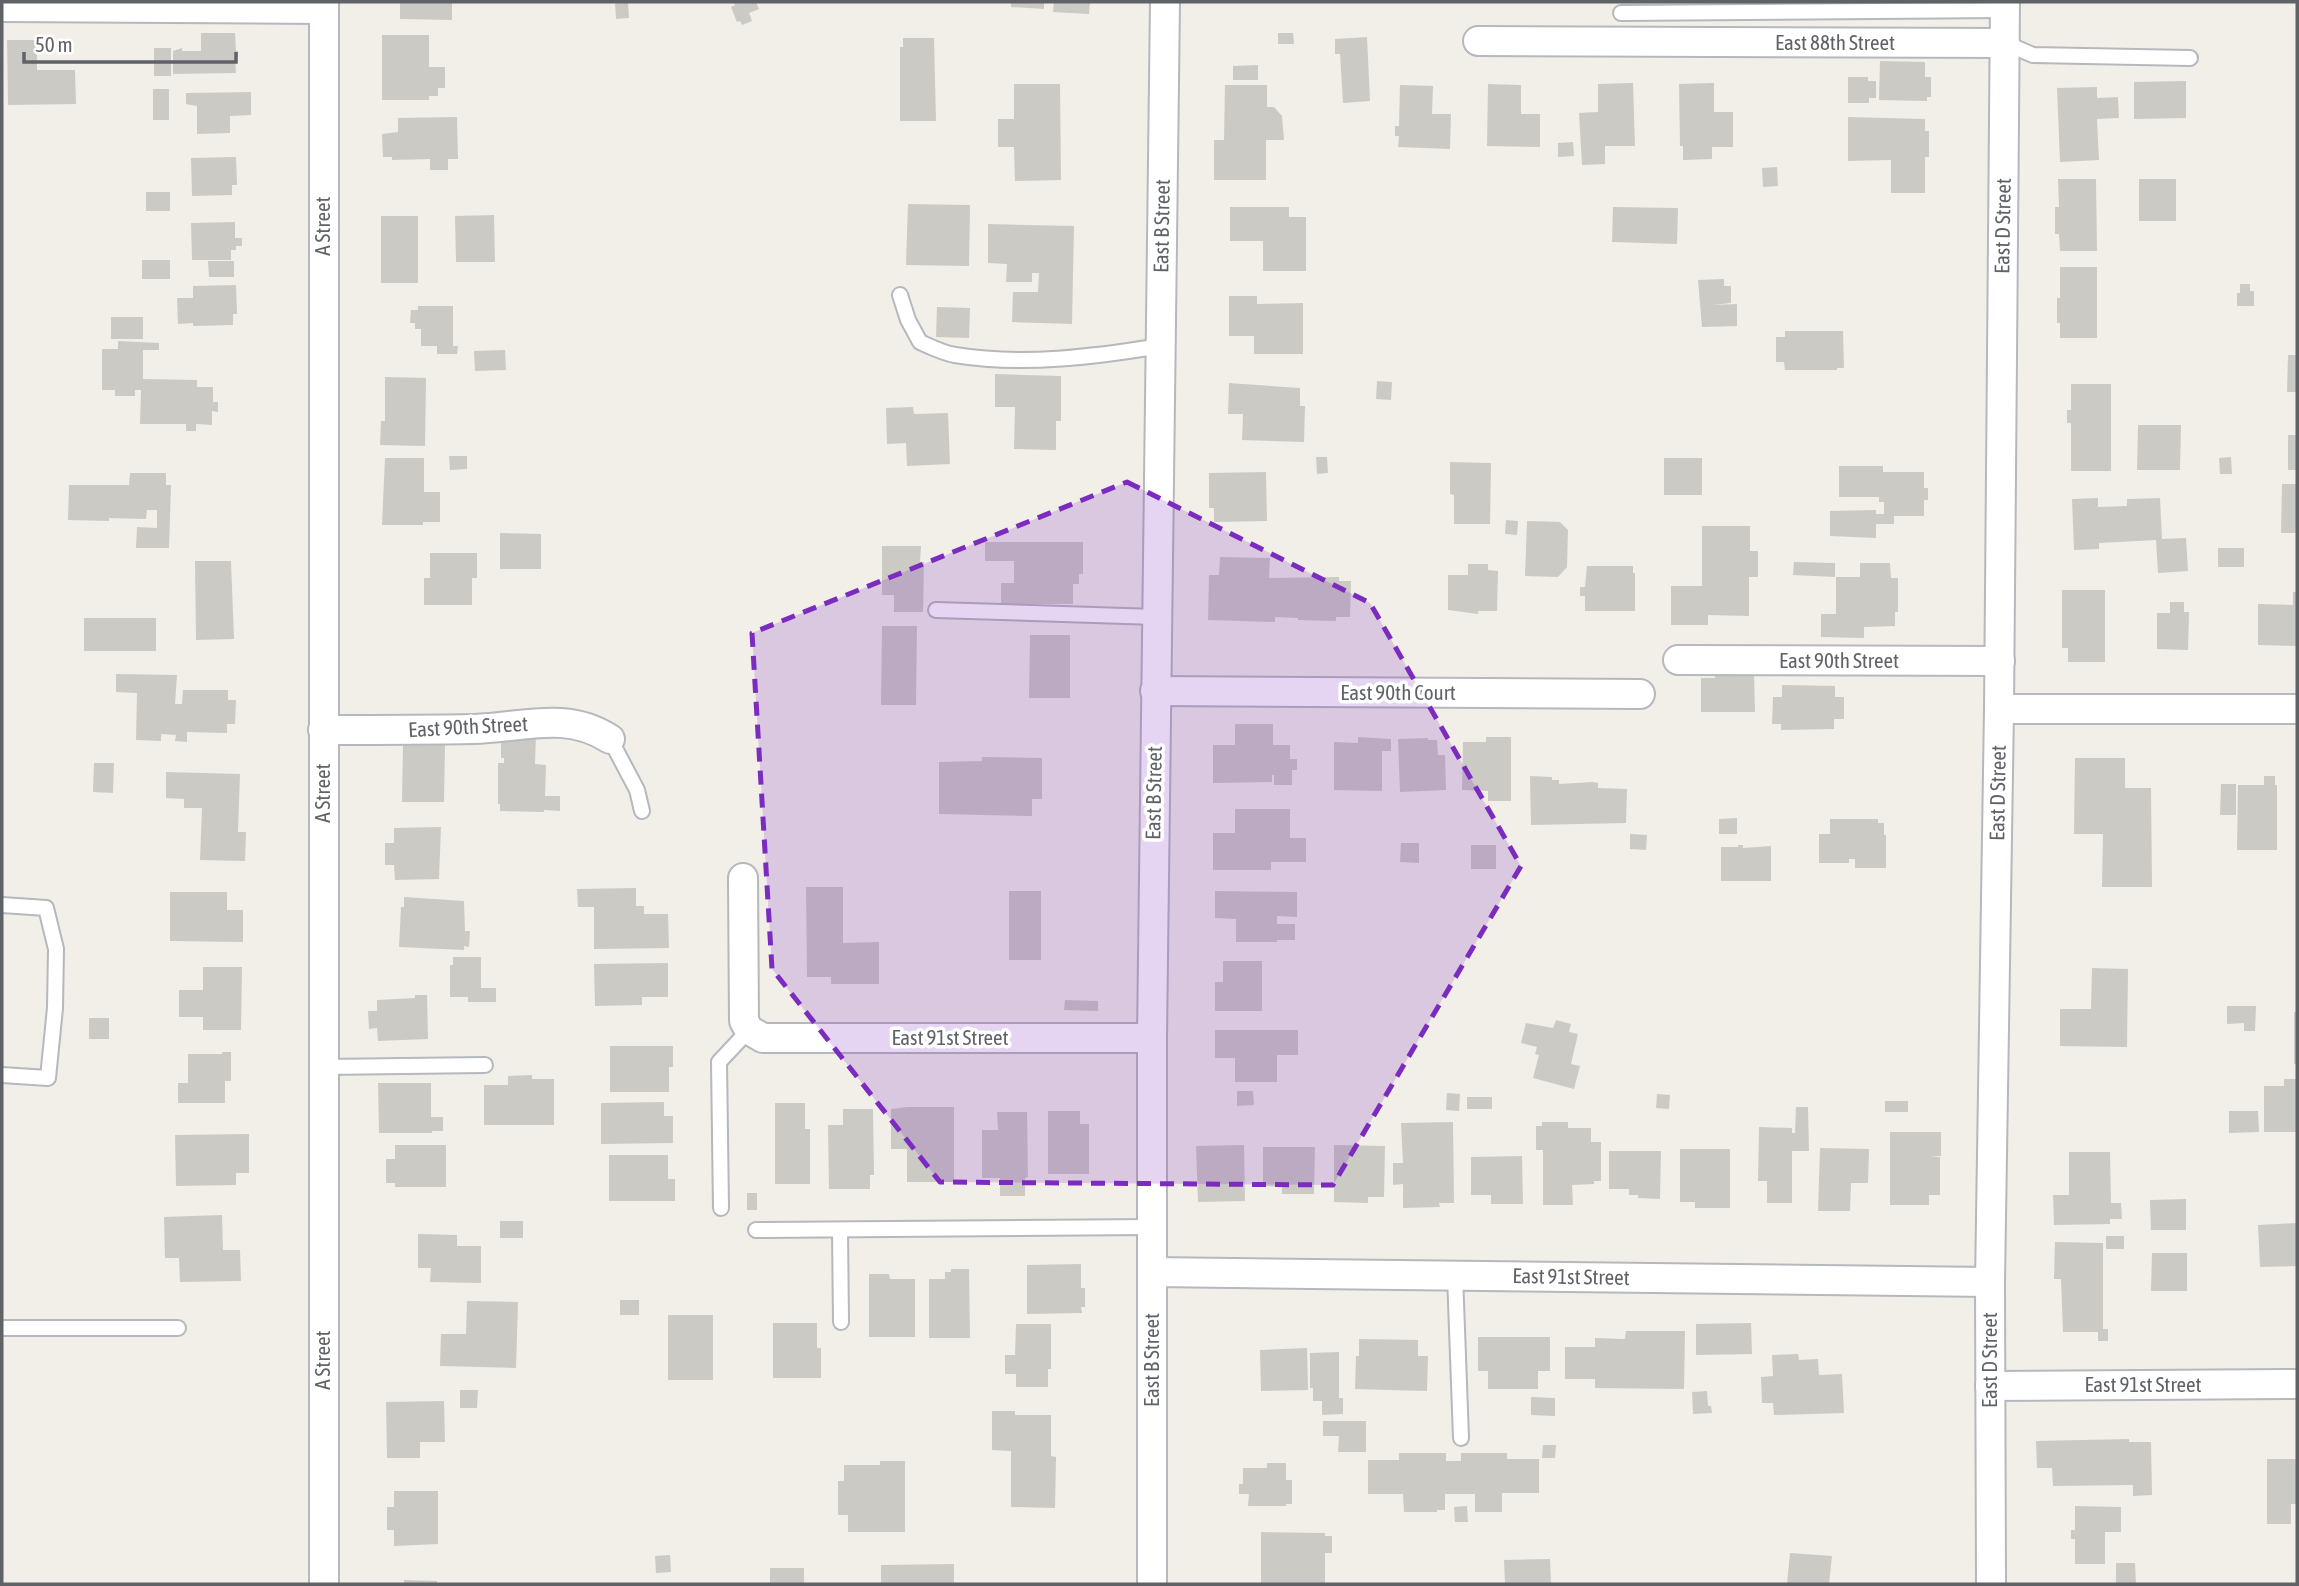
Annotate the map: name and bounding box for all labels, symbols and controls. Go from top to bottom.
scale bar [24,21,236,65]
street label: East 88th Street [1775,30,1895,54]
text: 50 m [35,32,73,56]
street label: East D Street [1989,178,2015,274]
street label: East B Street [1148,179,1174,273]
street label: A Street [310,196,334,256]
street label: East 90th Street [1779,648,1899,672]
street label: East 90th Court [1340,680,1456,704]
street label: East 90th Street [407,711,528,741]
street label: East D Street [1984,745,2010,841]
street label: East B Street [1140,746,1166,840]
street label: A Street [310,763,334,823]
street label: East 91st Street [891,1025,1009,1049]
street label: East 91st Street [1512,1263,1630,1289]
street label: East D Street [1977,1312,2001,1408]
street label: East B Street [1139,1313,1163,1407]
street label: A Street [310,1330,334,1390]
street label: East 91st Street [2084,1372,2202,1396]

